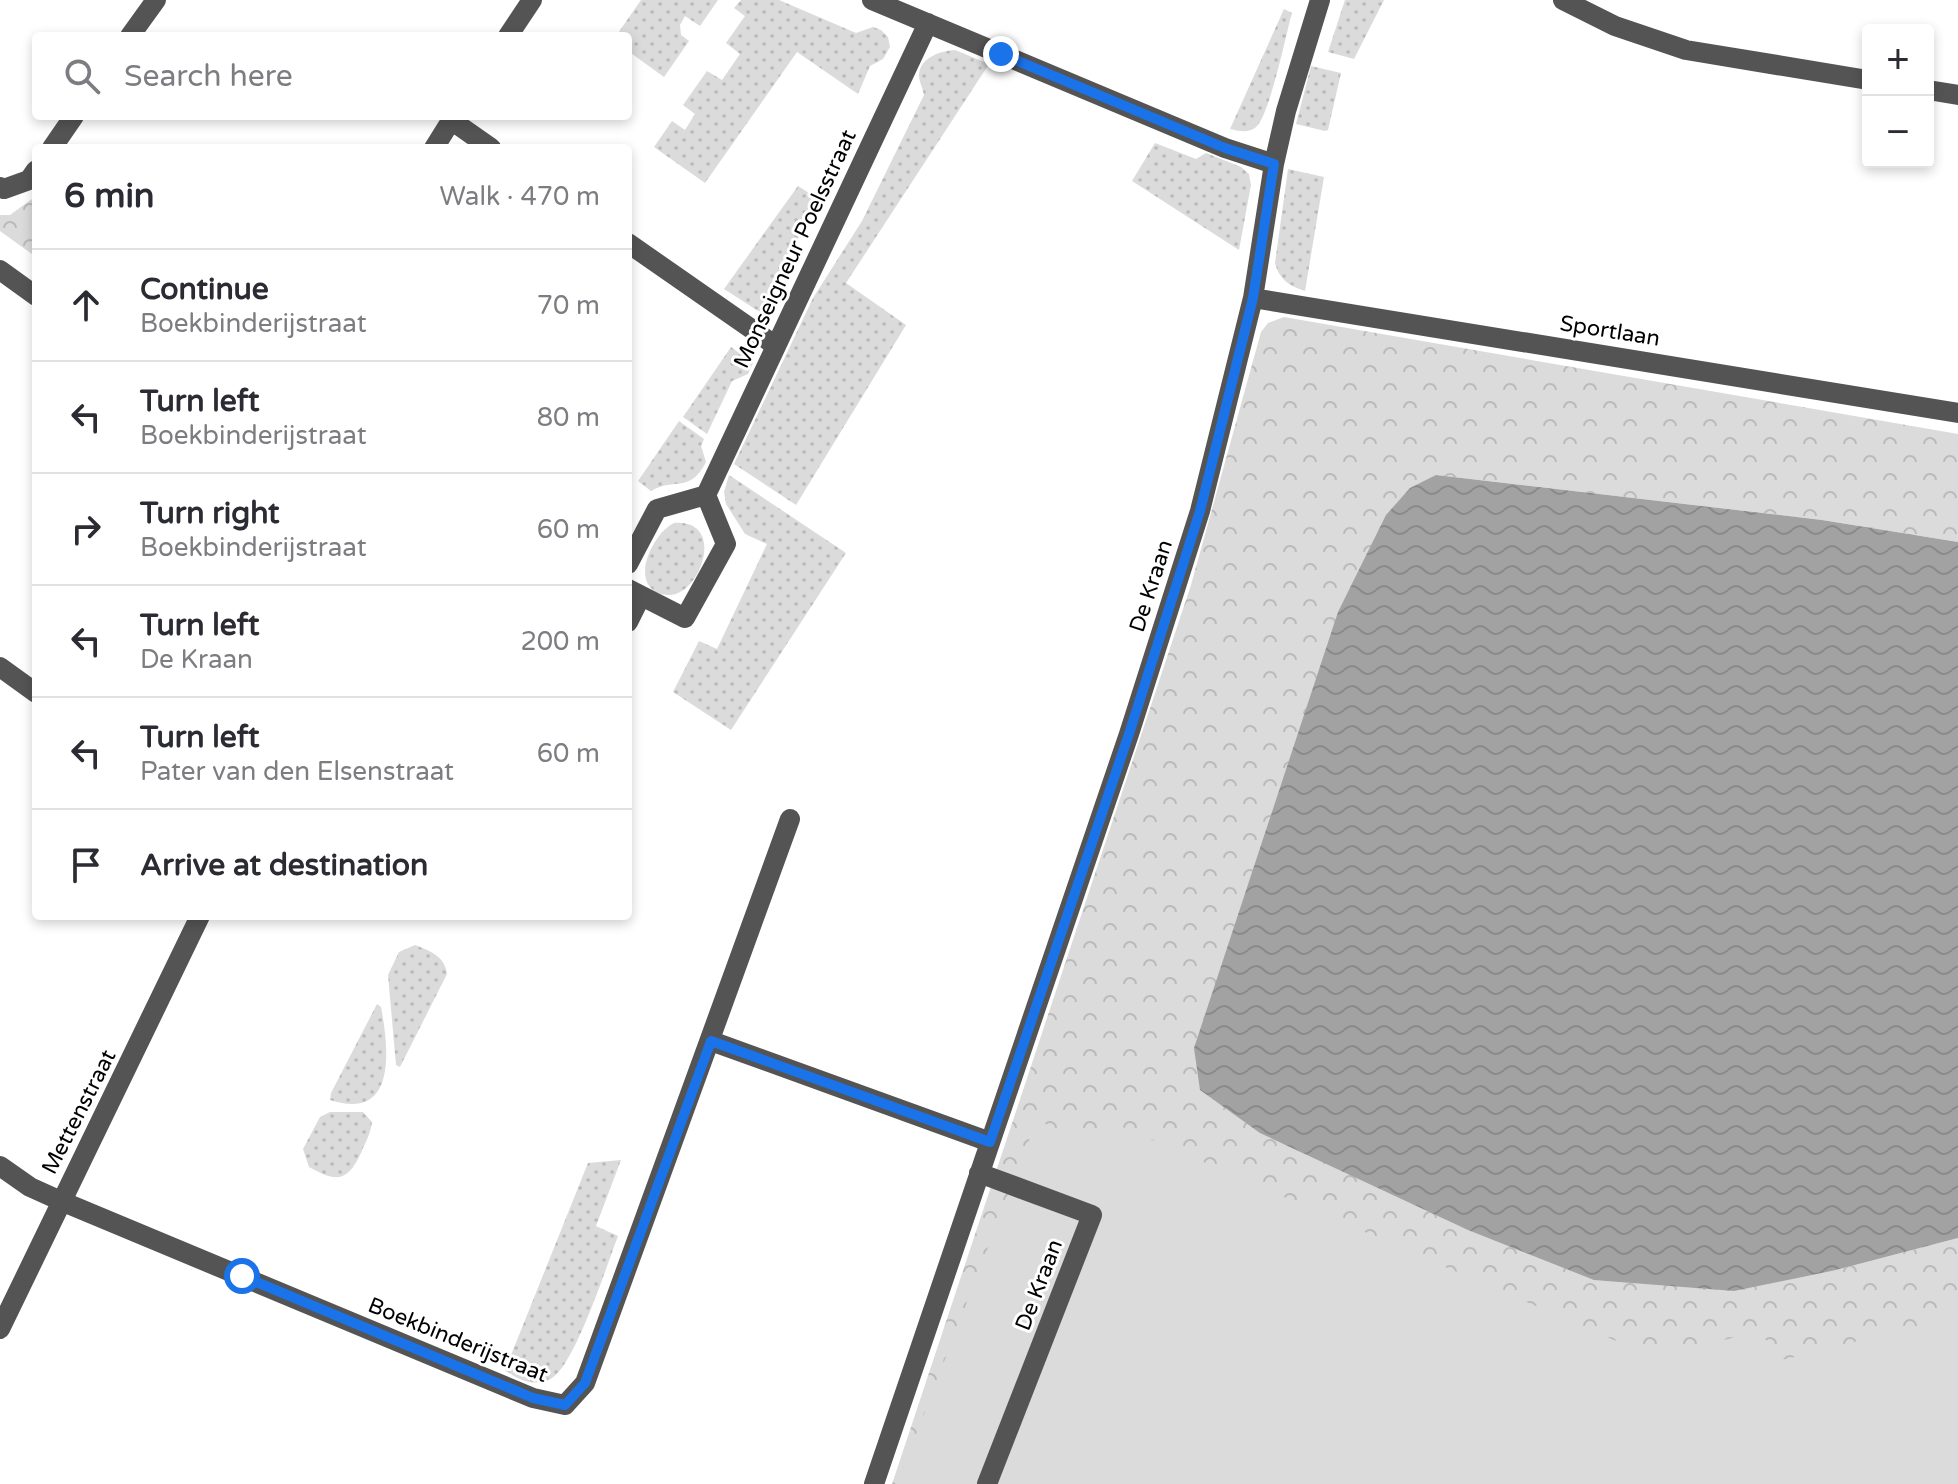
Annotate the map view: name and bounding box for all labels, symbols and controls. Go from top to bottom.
map controls [1862,24,1934,168]
button: + [1862,24,1934,96]
search box [32,32,632,120]
route end [983,36,1019,72]
icon: search [60,54,104,98]
text: Search here [124,58,293,95]
button: − [1862,96,1934,168]
street label: Monseigneur Poelsstraat [728,126,862,372]
text: 6 min [64,176,155,217]
text: Walk · 470 m [440,181,600,212]
text: Continue [140,271,269,308]
icon: ahead [64,283,108,327]
text: 70 m [537,290,600,321]
text: Boekbinderijstraat [140,308,367,339]
street label: Sportlaan [1558,310,1662,352]
text: Turn left [140,383,259,420]
icon: left [64,395,108,439]
text: 80 m [537,402,600,433]
text: Boekbinderijstraat [140,420,367,451]
text: Turn right [140,495,280,532]
icon: right [64,507,108,551]
text: 60 m [537,514,600,545]
text: Boekbinderijstraat [140,532,367,563]
street label: De Kraan [1124,537,1178,635]
text: Turn left [140,607,259,644]
icon: left [64,619,108,663]
text: 200 m [520,626,600,657]
text: De Kraan [140,644,253,675]
text: Turn left [140,719,259,756]
icon: left [64,731,108,775]
text: 60 m [537,738,600,769]
text: Pater van den Elsenstraat [140,756,454,787]
icon: arrive [64,843,108,887]
text: Arrive at destination [140,847,428,884]
street label: Mettenstraat [37,1045,121,1179]
street label: De Kraan [1010,1236,1068,1334]
route start [224,1258,260,1294]
street label: Boekbinderijstraat [364,1292,552,1388]

